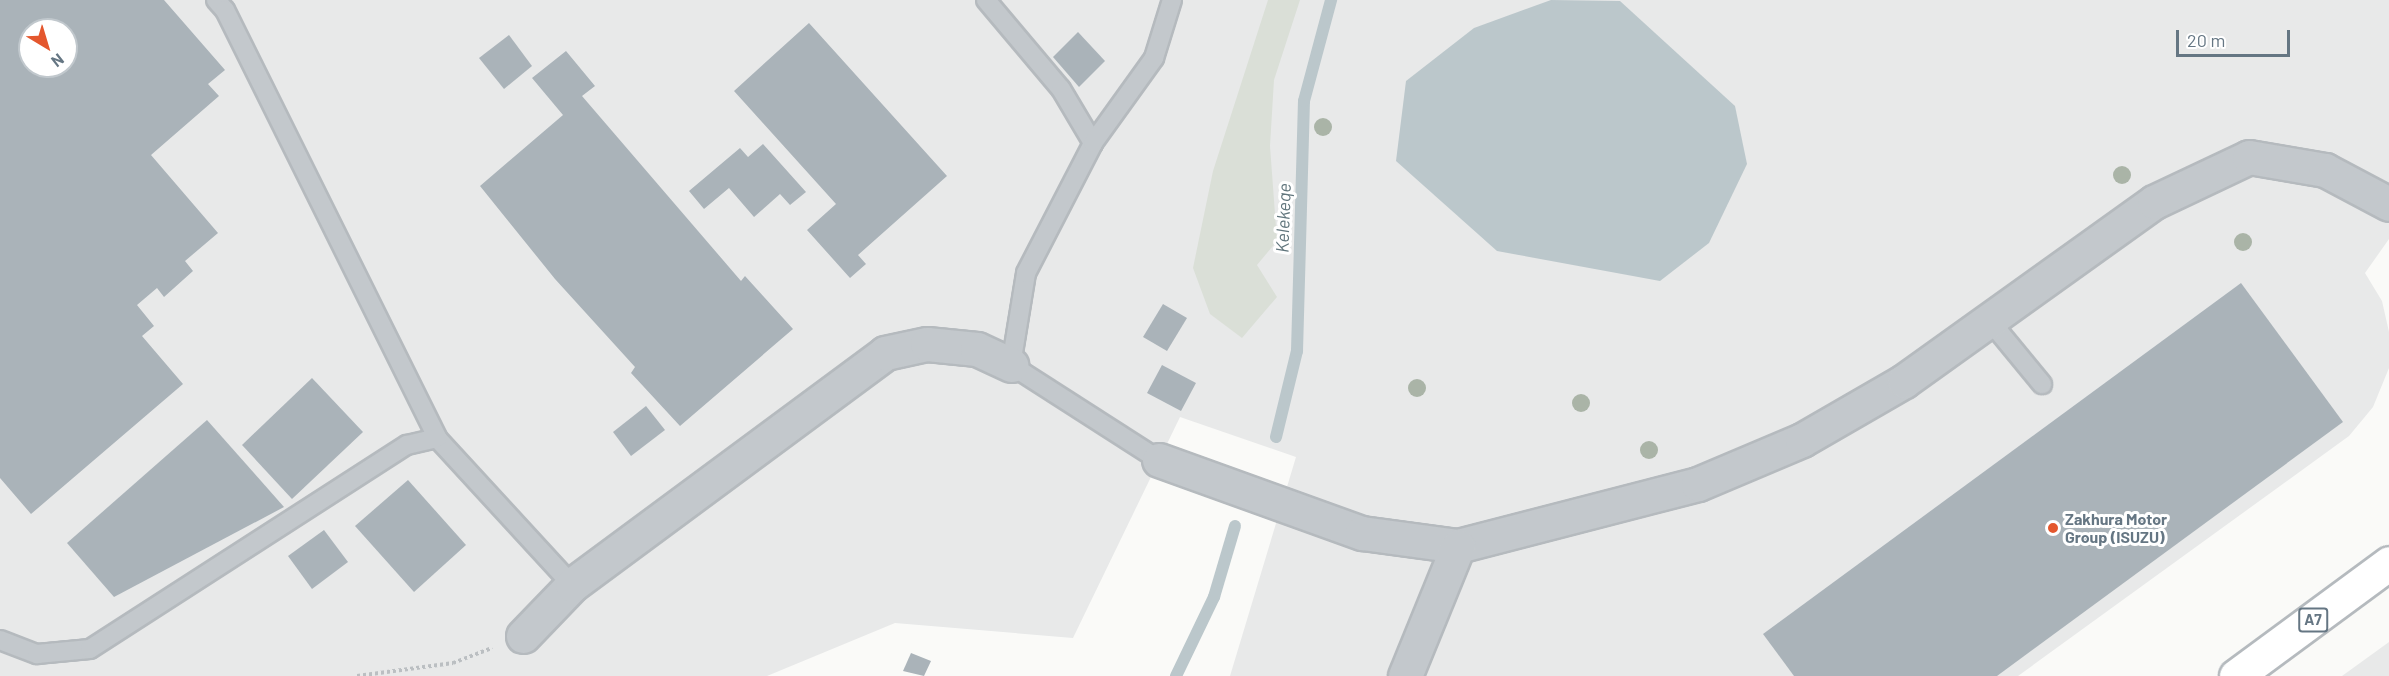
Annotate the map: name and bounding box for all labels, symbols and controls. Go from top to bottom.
north arrow [18,18,78,78]
scale bar [2179,18,2293,56]
text: 20 m [2187,29,2225,51]
text: N [48,50,68,72]
water label: Kelekeqe [1271,183,1295,253]
place label: Zakhura Motor Group (ISUZU) [2065,509,2167,547]
marker: Zakhura Motor Group (ISUZU) [2046,521,2060,535]
road number: A7 [2298,608,2328,632]

